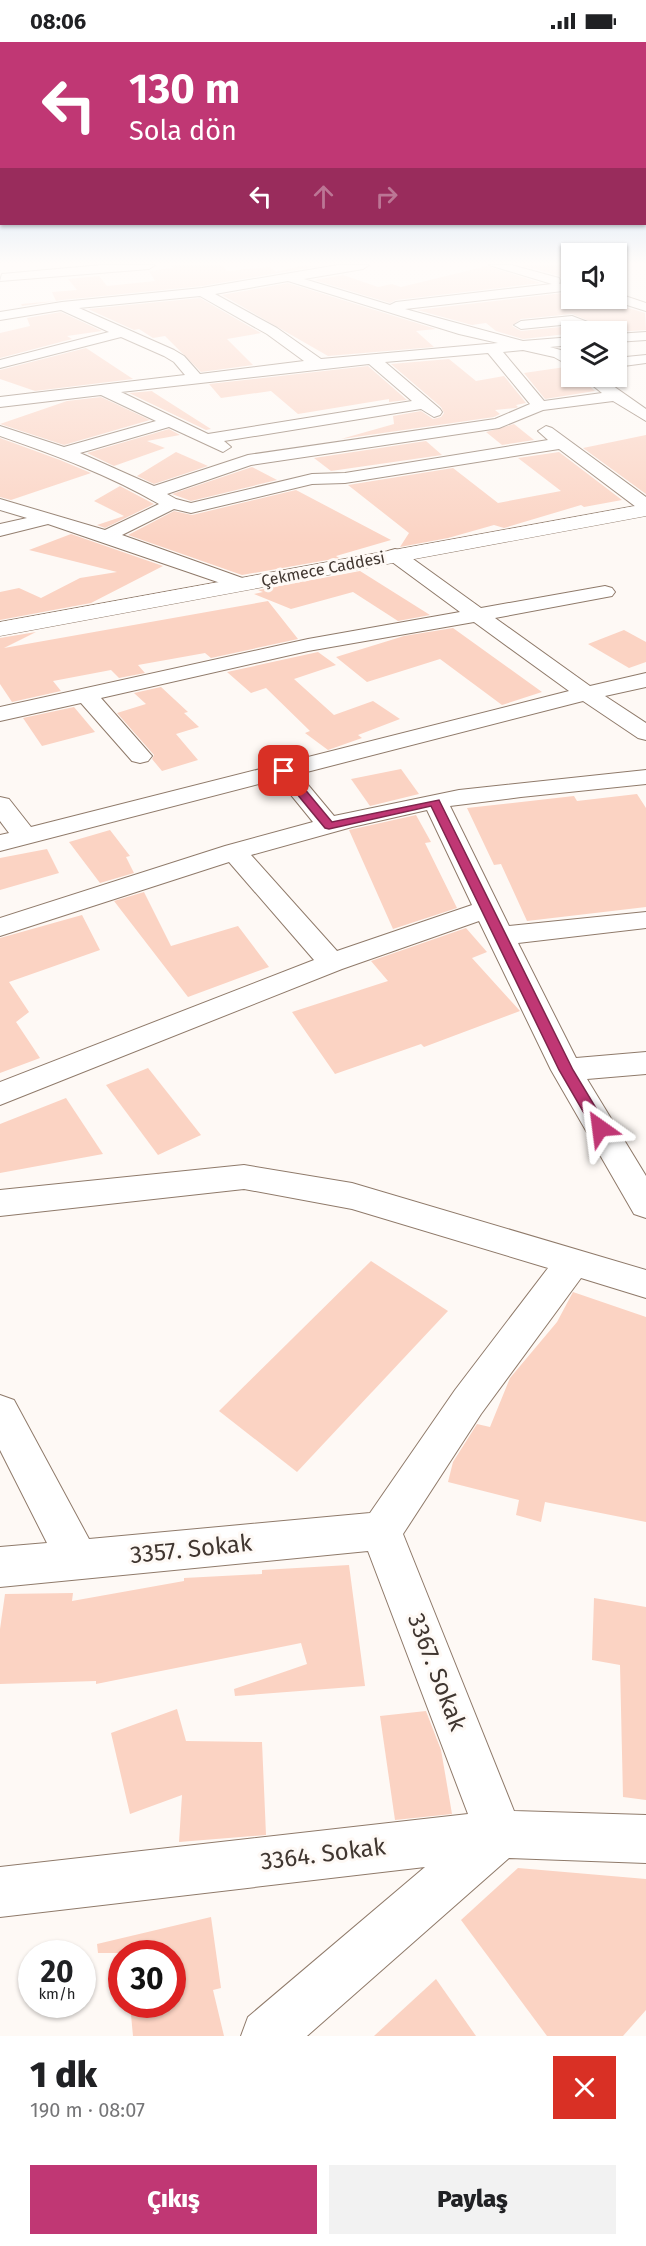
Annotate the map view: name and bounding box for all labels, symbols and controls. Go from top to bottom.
text: 08:06 [30,8,86,35]
text: 130 m [129,64,240,114]
icon: left [30,66,108,144]
text: Sola dön [129,115,237,147]
icon: left [244,180,277,213]
icon: ahead [307,180,340,213]
icon: right [370,180,403,213]
map controls [561,243,627,387]
button: sound [561,243,627,309]
button: layers [561,321,627,387]
street label: Çekmece Caddesi [260,548,387,591]
pin [258,745,309,796]
icon: arrive [267,754,300,787]
position arrow [568,1096,632,1160]
street label: 3357. Sokak [129,1529,254,1569]
street label: 3367. Sokak [402,1609,472,1735]
street label: 3364. Sokak [259,1832,388,1876]
speed limit sign: 30 [108,1940,186,2018]
text: 20 [40,1954,74,1990]
text: km/h [38,1985,76,2003]
text: 1 dk [30,2053,97,2097]
button: close [553,2056,616,2119]
text: 190 m · 08:07 [30,2098,145,2122]
button: Çıkış [30,2165,317,2234]
button: Paylaş [329,2165,616,2234]

